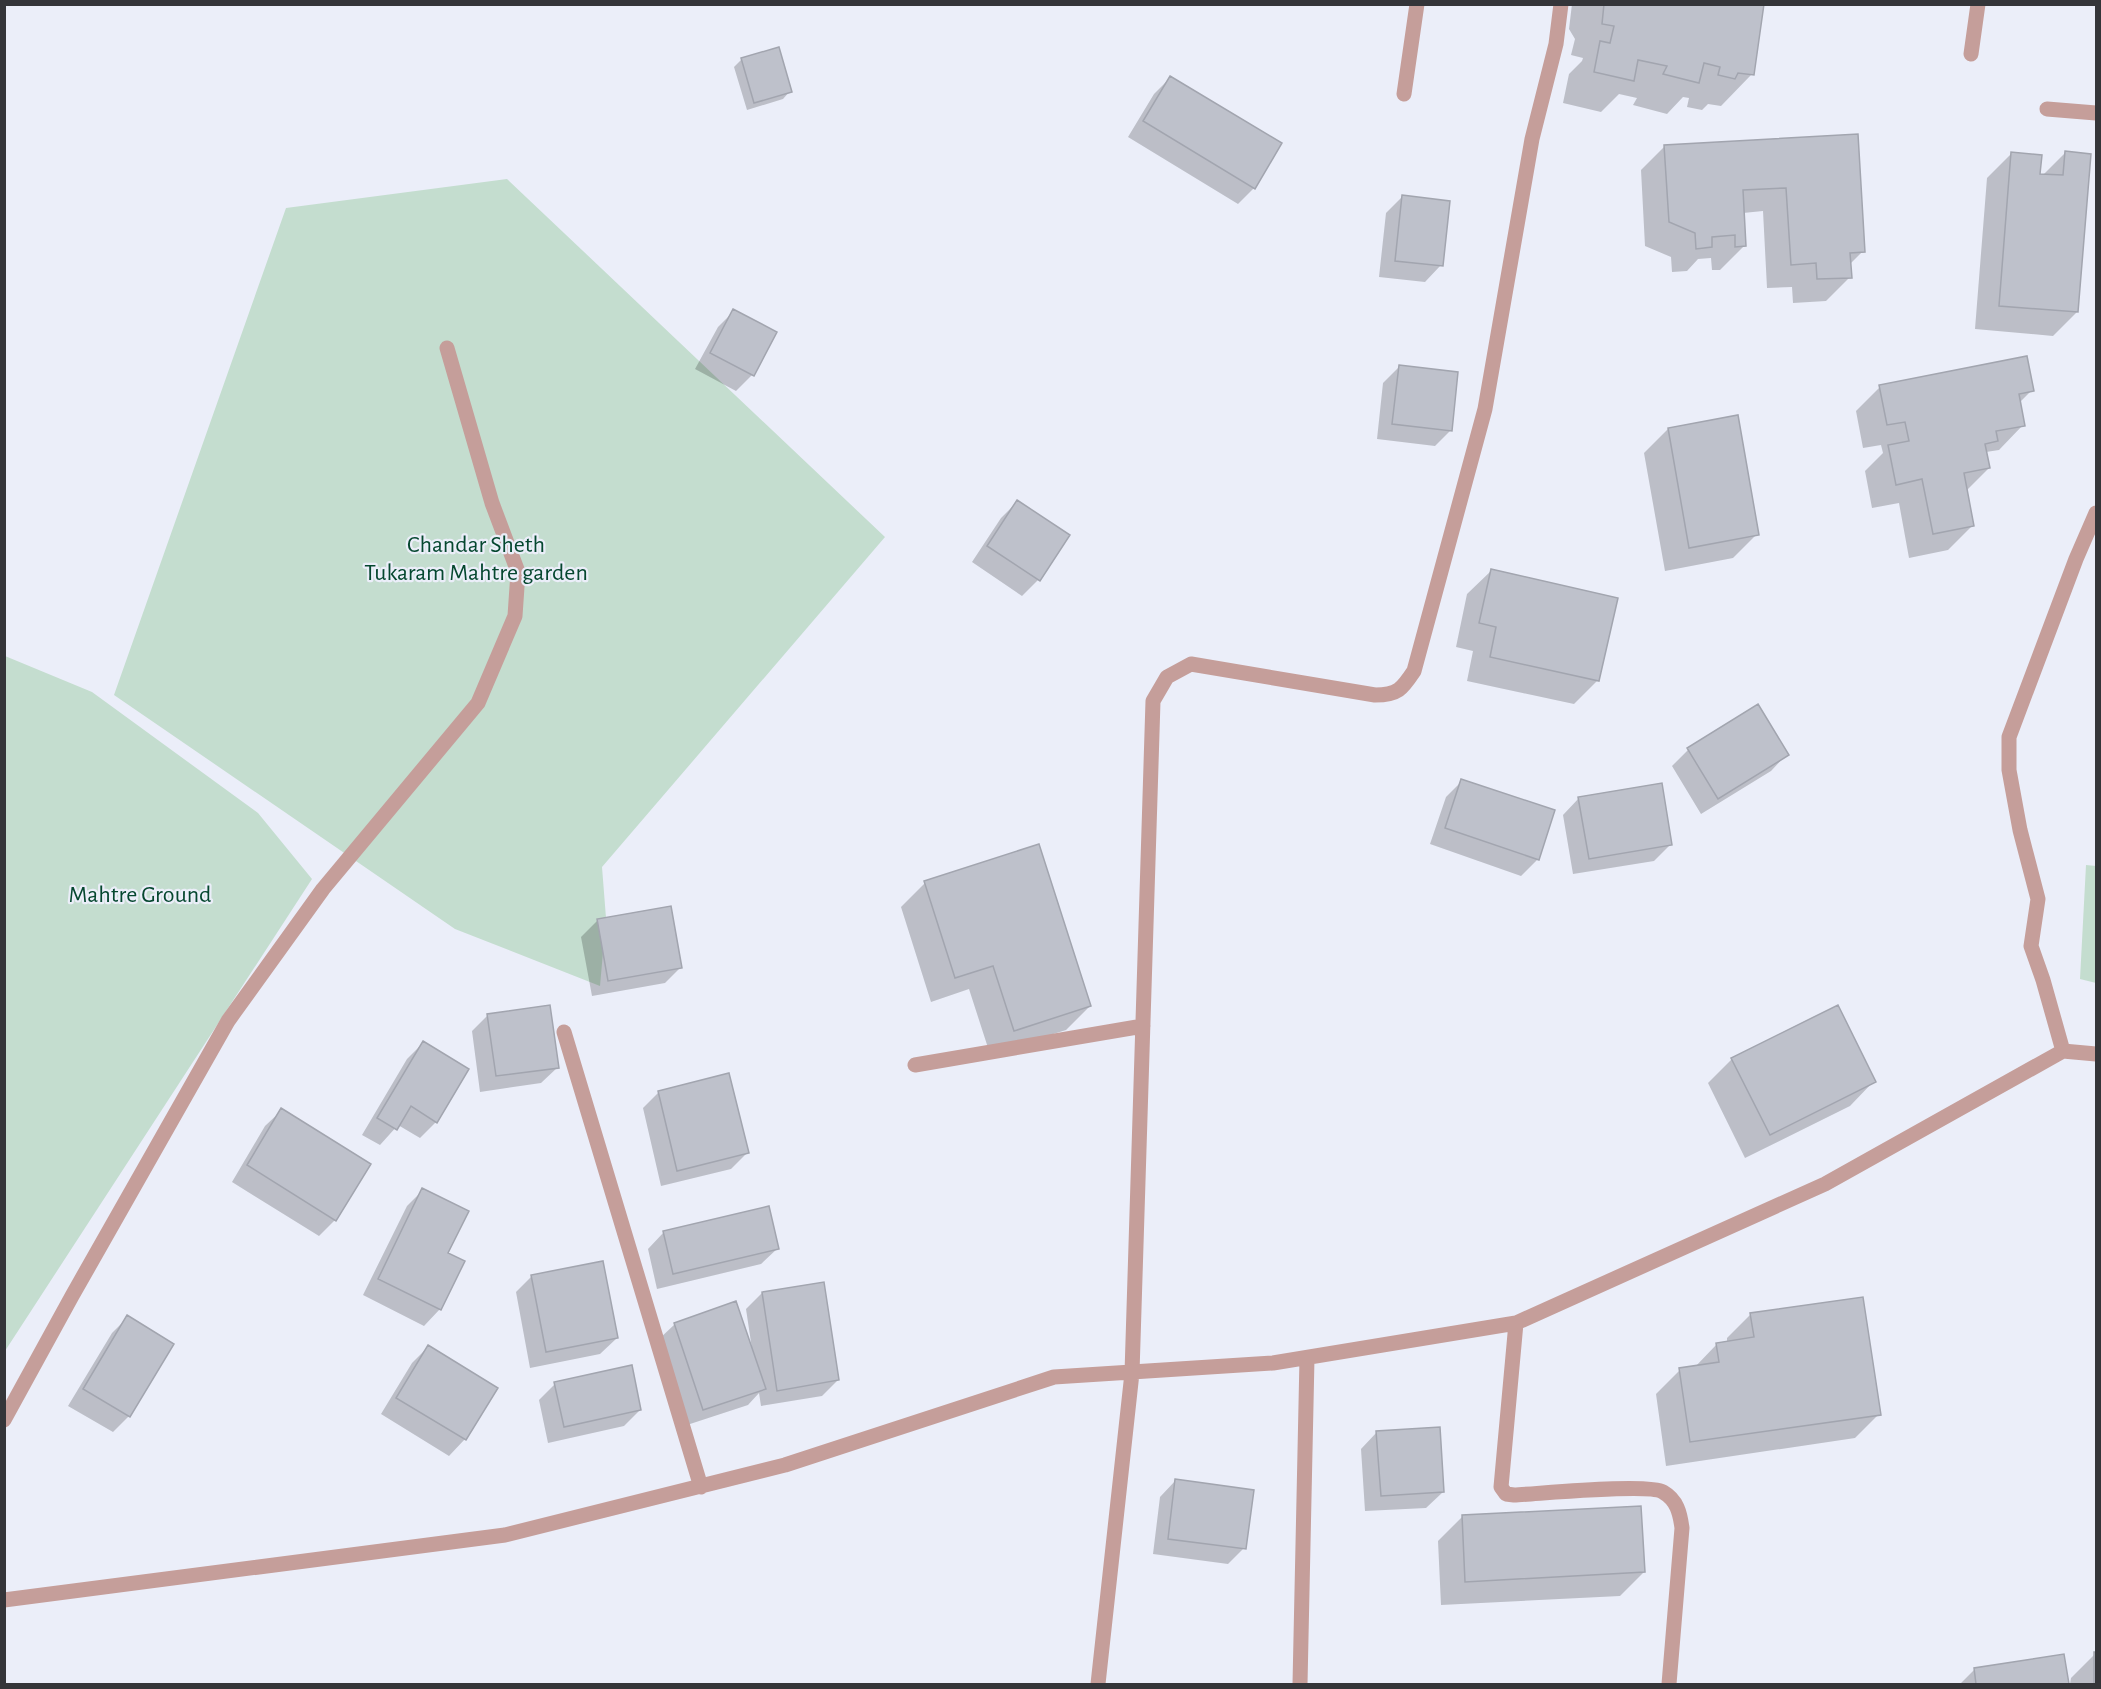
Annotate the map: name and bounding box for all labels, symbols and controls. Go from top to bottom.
park label: Chandar Sheth Tukaram Mahtre garden [364,533,588,585]
park label: Mahtre Ground [69,883,211,907]

